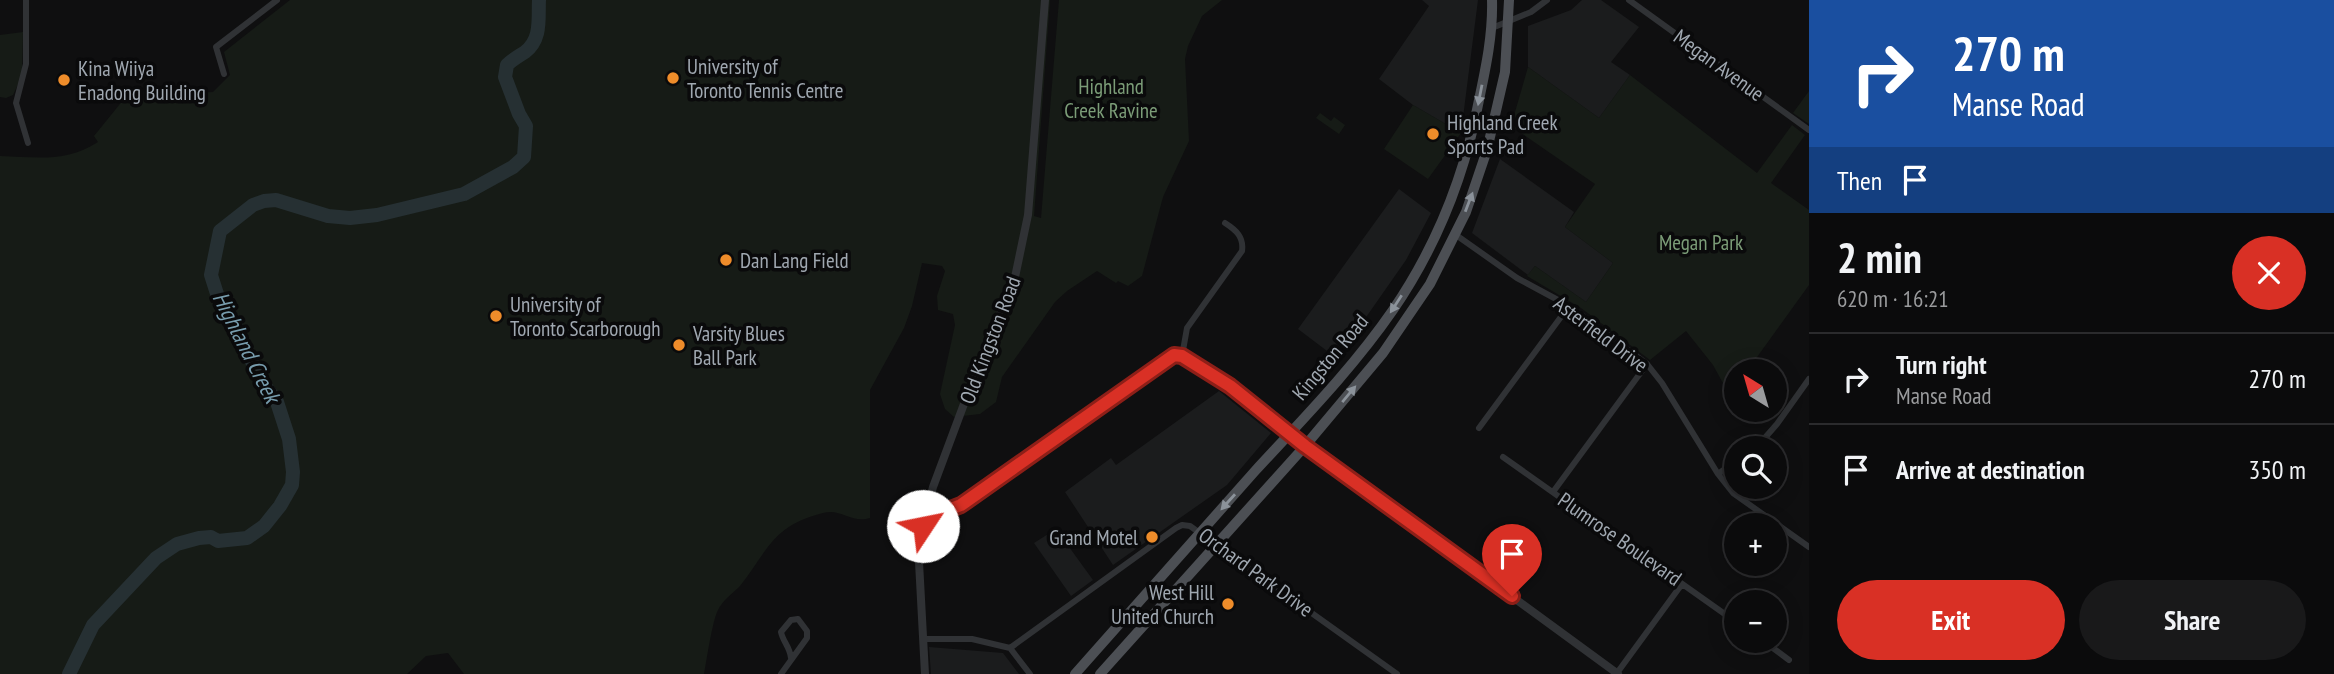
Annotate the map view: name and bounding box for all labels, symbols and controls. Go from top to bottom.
text: 270 m [1952,21,2065,85]
street label: Megan Avenue [1668,23,1770,107]
icon: right [1837,28,1928,119]
place label: University of Toronto Tennis Centre [687,53,844,104]
place label: Kina Wiiya Enadong Building [78,55,206,106]
marker: University of Toronto Tennis Centre [665,70,681,86]
marker: Kina Wiiya Enadong Building [56,72,72,88]
park label: Highland Creek Ravine [1064,73,1158,124]
text: Manse Road [1952,83,2085,125]
one-way arrow [1475,84,1486,106]
place label: Highland Creek Sports Pad [1447,109,1558,160]
marker: Highland Creek Sports Pad [1425,126,1441,142]
icon: arrive [1896,161,1934,199]
text: Then [1837,164,1882,197]
one-way arrow [1464,192,1475,213]
park label: Megan Park [1659,229,1743,256]
text: 2 min [1837,230,1922,285]
button: close [2232,236,2306,310]
place label: Dan Lang Field [740,247,849,274]
marker: Dan Lang Field [718,252,734,268]
street label: Old Kingston Road [953,272,1027,408]
text: 620 m · 16:21 [1837,284,1949,313]
water label: Highland Creek [207,286,289,410]
street label: Asterfield Drive [1548,290,1654,378]
place label: University of Toronto Scarborough [510,291,661,342]
one-way arrow [1390,295,1403,314]
marker: University of Toronto Scarborough [488,308,504,324]
street label: Kingston Road [1286,308,1374,406]
place label: Varsity Blues Ball Park [692,320,785,371]
marker: Varsity Blues Ball Park [671,337,687,353]
text: Turn right [1896,348,1987,381]
north arrow [1724,359,1787,422]
map controls [1724,359,1787,653]
icon: right [1837,360,1875,398]
text: 270 m [2248,362,2306,395]
text: Manse Road [1896,381,1991,410]
one-way arrow [1341,385,1356,403]
button: search [1724,436,1787,499]
icon: arrive [1837,451,1875,489]
text: Arrive at destination [1896,453,2085,486]
text: 350 m [2248,453,2306,486]
street label: Plumrose Boulevard [1553,486,1687,592]
position arrow [886,489,960,563]
one-way arrow [1221,493,1236,510]
button: + [1724,513,1787,576]
street label: Orchard Park Drive [1193,521,1319,623]
place label: Grand Motel [1049,524,1138,551]
pin [1482,524,1542,596]
marker: Grand Motel [1144,529,1160,545]
icon: arrive [1493,535,1531,573]
place label: West Hill United Church [1111,579,1214,630]
button: Exit [1837,580,2065,660]
button: Share [2079,580,2306,660]
button: − [1724,590,1787,653]
marker: West Hill United Church [1220,596,1236,612]

